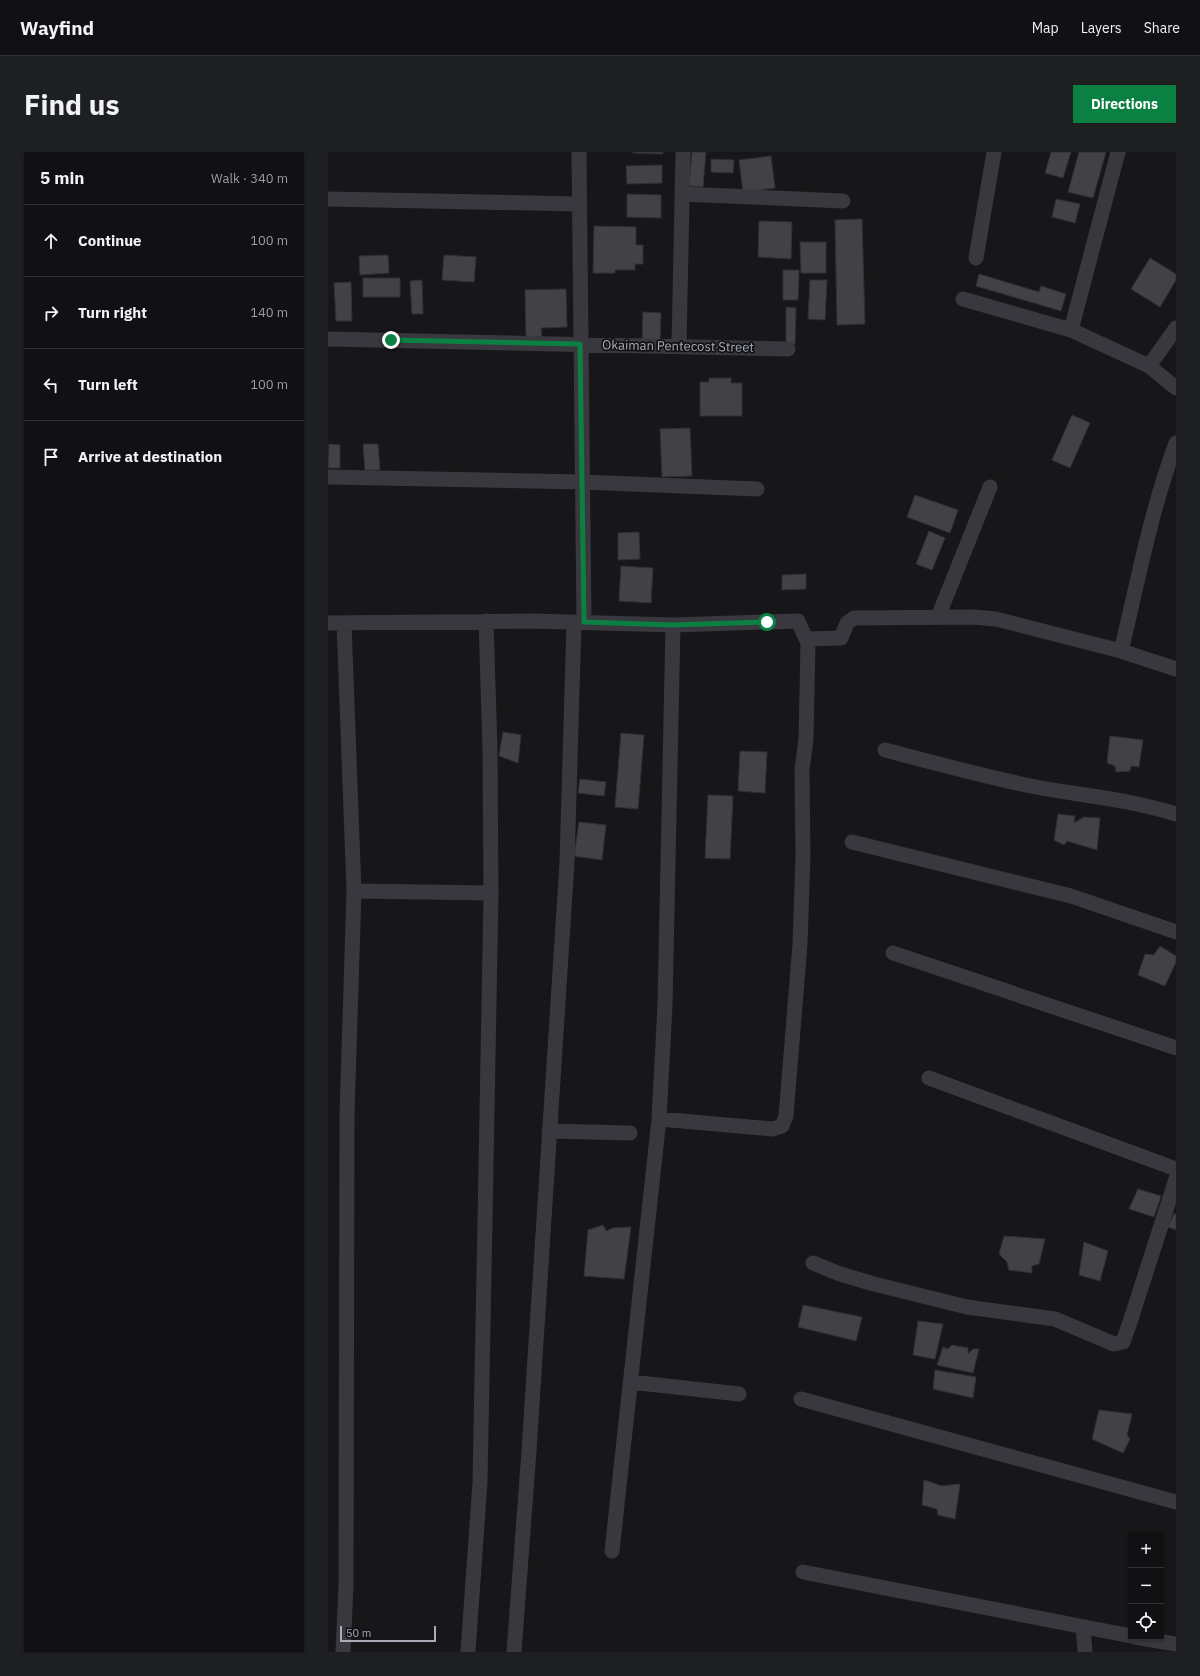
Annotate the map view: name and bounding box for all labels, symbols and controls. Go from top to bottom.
text: Wayfind [20,16,94,40]
text: Map [1032,19,1059,37]
text: Layers [1081,19,1122,37]
text: Share [1144,19,1180,37]
button: Directions [1073,85,1176,123]
text: Find us [24,86,120,123]
text: 5 min [40,167,84,189]
text: Walk · 340 m [211,170,288,187]
icon: ahead [40,230,62,252]
text: Continue [78,231,142,250]
text: 100 m [250,232,288,249]
icon: right [40,302,62,324]
text: Turn right [78,303,147,322]
text: 140 m [250,304,288,321]
route end [382,331,400,349]
street label: Okaiman Pentecost Street [602,336,754,356]
icon: left [40,374,62,396]
text: Turn left [78,375,138,394]
text: 100 m [250,376,288,393]
icon: arrive [40,446,62,468]
text: Arrive at destination [78,447,222,466]
route start [758,613,776,631]
map controls [1128,1532,1164,1640]
button: + [1128,1532,1164,1568]
button: − [1128,1568,1164,1604]
button: locate [1128,1604,1164,1640]
scale bar [340,1624,436,1643]
text: 50 m [346,1626,371,1640]

